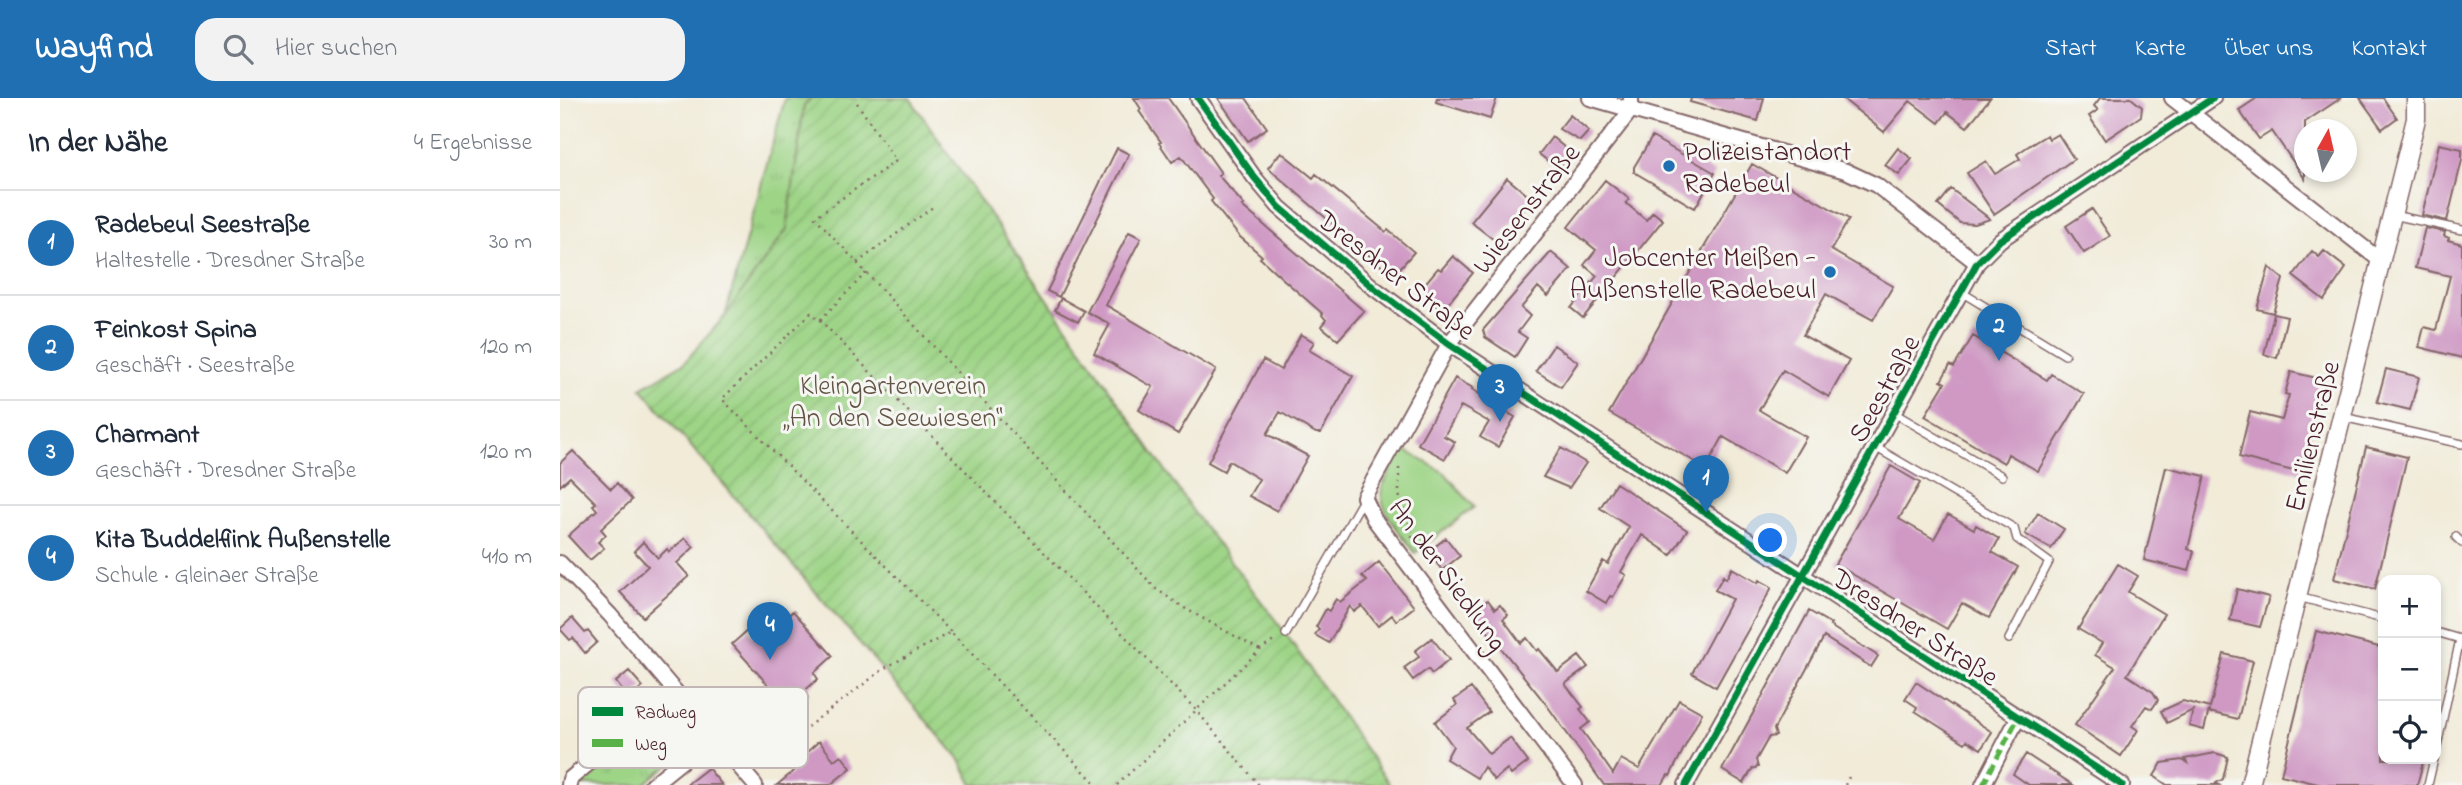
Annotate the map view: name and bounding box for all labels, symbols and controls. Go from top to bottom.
search box [195,18,685,81]
text: Wayfind [35,25,153,73]
icon: search [219,30,257,68]
text: Hier suchen [275,30,397,68]
text: Start [2045,32,2097,67]
text: Karte [2135,32,2186,67]
text: Über uns [2224,32,2313,67]
text: Kontakt [2351,32,2427,67]
north arrow [2294,119,2357,182]
text: In der Nähe [28,122,168,166]
text: 4 Ergebnisse [414,127,532,160]
place label: Polizeistandort Radebeul [1683,133,1851,206]
street label: Wiesenstraße [1464,136,1592,284]
marker: Polizeistandort Radebeul [1661,158,1677,174]
street label: Dresdner Straße [1306,201,1484,352]
text: Radebeul Seestraße [95,207,310,245]
text: 1 [47,226,55,259]
text: 30 m [489,226,532,259]
place label: Jobcenter Meißen - Außenstelle Radebeul [1570,239,1816,312]
text: Haltestelle · Dresdner Straße [95,245,365,278]
marker: Jobcenter Meißen - Außenstelle Radebeul [1822,264,1838,280]
pin: 2 [1976,303,2022,361]
text: Feinkost Spina [95,312,257,350]
street label: Seestraße [1840,328,1933,451]
text: 2 [45,331,57,364]
text: 120 m [480,331,532,364]
text: Geschäft · Seestraße [95,350,295,383]
street label: Emilienstraße [2276,357,2353,517]
pin: 3 [1477,364,1523,422]
park label: Kleingartenverein „An den Seewiesen“ [783,367,1003,440]
text: Charmant [95,417,200,455]
text: 3 [46,436,56,469]
text: 120 m [480,436,532,469]
text: Geschäft · Dresdner Straße [95,455,356,488]
pin: 1 [1683,455,1729,513]
street label: An der Siedlung [1377,491,1516,661]
text: Kita Buddelflink Außenstelle [95,522,390,560]
your location [1753,523,1787,557]
text: 4 [46,541,56,574]
text: 410 m [482,541,532,574]
street label: Dresdner Straße [1822,559,2006,699]
text: Schule · Gleinaer Straße [95,560,319,593]
map controls [2378,575,2441,764]
button: + [2378,575,2441,638]
pin: 4 [747,602,793,660]
button: − [2378,638,2441,701]
legend [578,687,808,768]
text: Radweg [635,700,696,729]
button: locate [2378,701,2441,764]
text: Weg [635,732,667,761]

